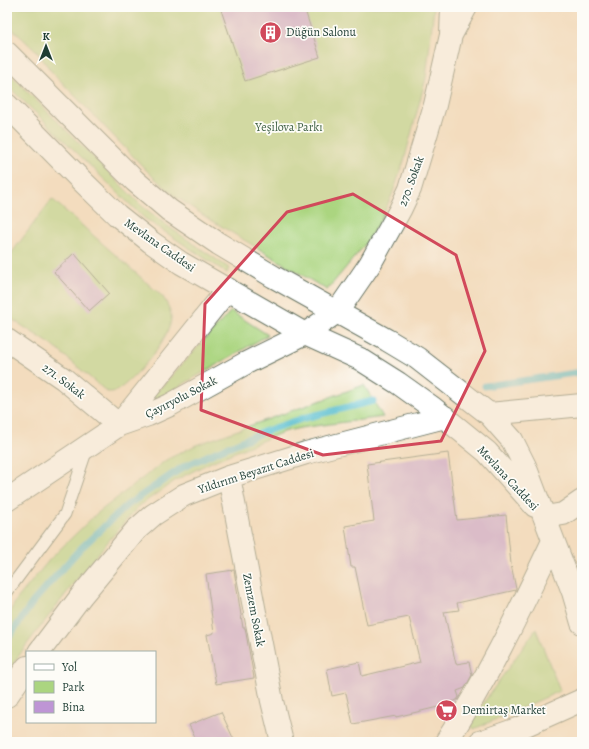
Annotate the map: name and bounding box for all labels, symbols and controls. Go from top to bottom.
building icon: Düğün Salonu [257,19,283,45]
place label: Düğün Salonu [286,24,357,40]
north arrow [26,26,66,66]
text: K [42,29,50,44]
park label: Yeşilova Parkı [254,119,323,135]
street label: 270. Sokak [395,154,427,208]
street label: Mevlana Caddesi [121,215,199,275]
street label: 271. Sokak [39,360,89,402]
street label: Çayıryolu Sokak [142,372,220,422]
street label: Mevlana Caddesi [474,442,542,514]
street label: Yıldırım Beyazıt Caddesi [195,445,316,498]
street label: Zemzem Sokak [239,572,269,648]
legend [26,651,156,723]
text: Yol [61,659,77,675]
text: Park [62,679,85,695]
supermarket icon: Demirtaş Market [434,697,460,723]
text: Bina [62,699,85,715]
place label: Demirtaş Market [462,702,546,718]

